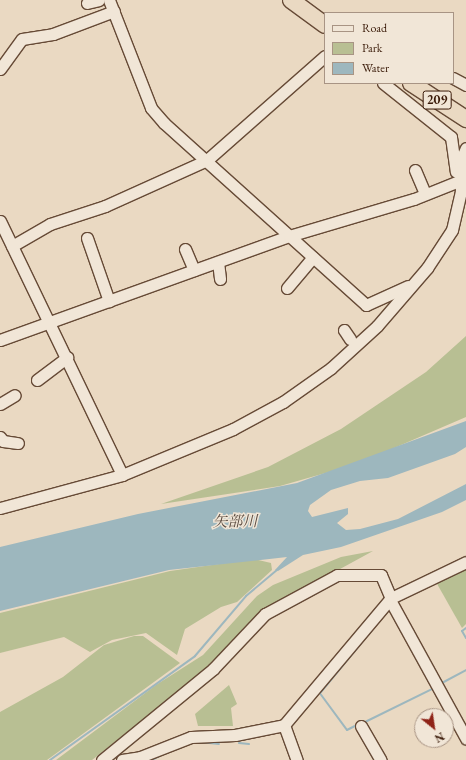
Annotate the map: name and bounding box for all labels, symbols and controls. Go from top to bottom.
legend [324,12,454,84]
text: Road [362,20,387,36]
text: Park [362,40,382,56]
text: Water [362,60,389,76]
road number: 209 [422,89,452,111]
water label: 矢部川 [212,512,258,530]
north arrow [414,708,454,748]
text: N [432,729,447,746]

